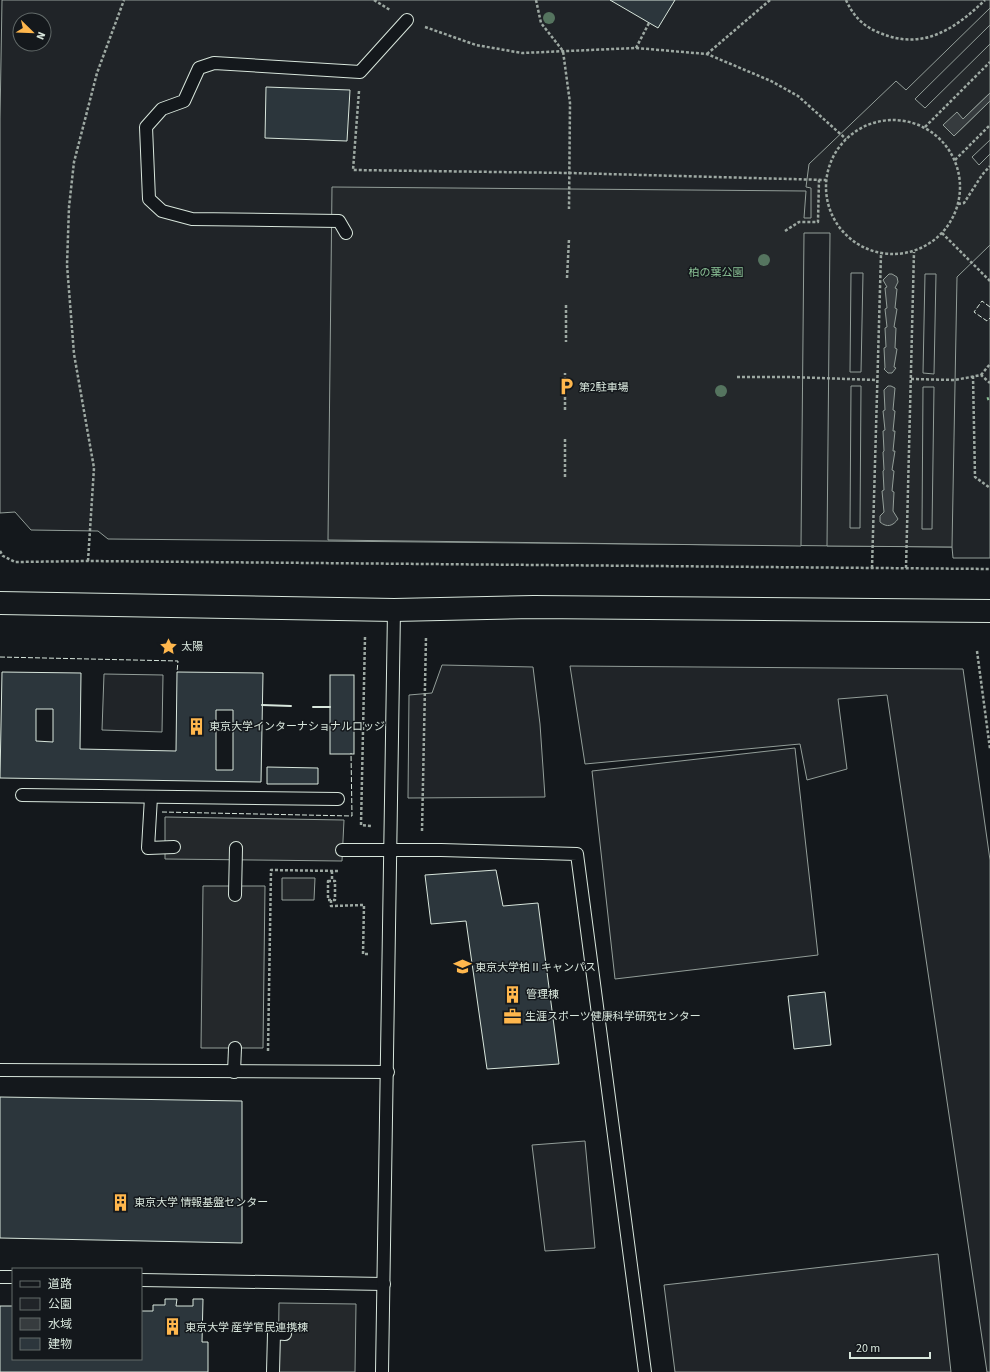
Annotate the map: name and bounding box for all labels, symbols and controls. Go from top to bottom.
north arrow [12,12,52,52]
text: N [32,29,49,42]
park label: 柏の葉公園 [689,265,744,280]
parking icon: 第2駐車場 [556,377,576,397]
place label: 第2駐車場 [579,380,628,395]
place icon: 太陽 [158,636,178,656]
place label: 太陽 [181,639,203,654]
building icon: 東京大学インターナショナルロッジ [186,716,206,736]
place label: 東京大学インターナショナルロッジ [209,719,385,734]
school or university icon: 東京大学柏Ⅱキャンパス [452,957,472,977]
place label: 東京大学柏Ⅱキャンパス [475,960,596,975]
building icon: 管理棟 [503,984,523,1004]
place label: 管理棟 [526,987,559,1002]
office icon: 生涯スポーツ健康科学研究センター [502,1006,522,1026]
place label: 生涯スポーツ健康科学研究センター [525,1009,701,1024]
building icon: 東京大学 情報基盤センター [111,1192,131,1212]
place label: 東京大学 情報基盤センター [134,1195,268,1210]
legend [12,1268,142,1360]
text: 道路 [48,1276,72,1293]
text: 公園 [48,1296,72,1313]
text: 水域 [48,1316,72,1333]
building icon: 東京大学 産学官民連携棟 [162,1317,182,1337]
place label: 東京大学 産学官民連携棟 [185,1320,308,1335]
scale bar [850,1334,930,1360]
text: 建物 [48,1336,72,1353]
text: 20 m [856,1340,880,1357]

